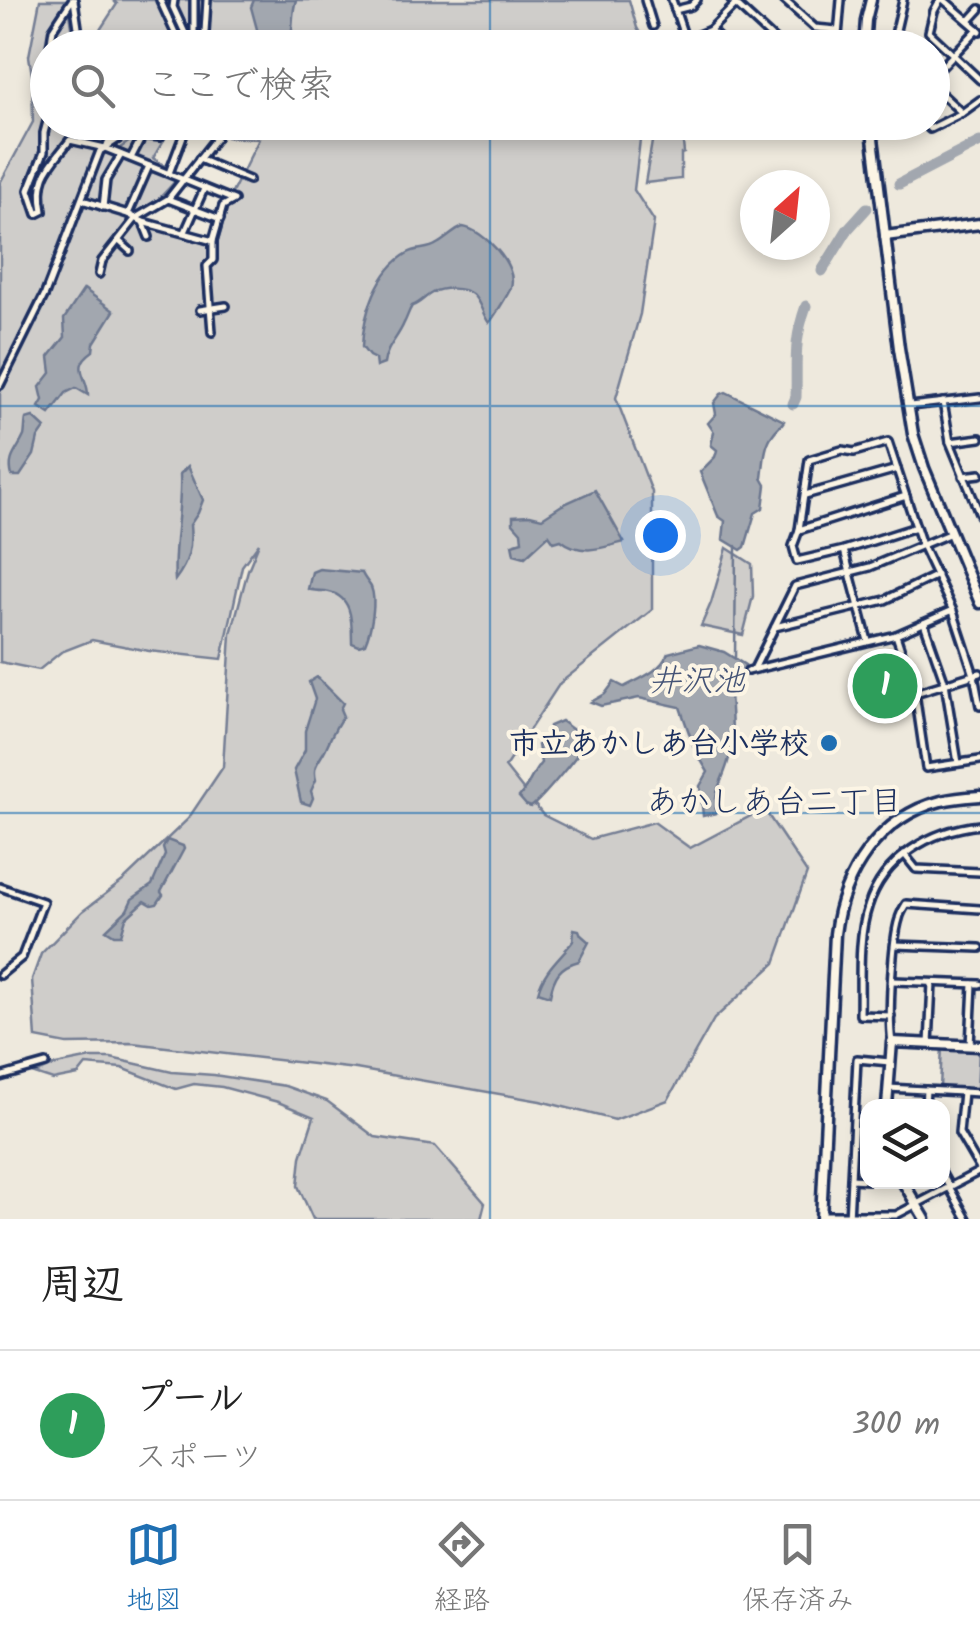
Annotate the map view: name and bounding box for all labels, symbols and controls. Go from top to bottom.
search box [30,30,950,140]
text: ここで検索 [145,57,335,117]
icon: search [65,58,120,113]
north arrow [740,170,830,260]
your location [635,510,686,561]
pin: 1 [852,648,918,724]
water label: 井沢池 [649,657,746,708]
place label: 市立あかしあ台小学校 [509,721,809,769]
marker: 市立あかしあ台小学校 [818,732,840,754]
district label: あかしあ台二丁目 [646,778,902,829]
map controls [860,1099,950,1189]
button: layers [860,1099,950,1189]
text: 周辺 [40,1253,124,1320]
text: プール [135,1370,245,1430]
text: 1 [68,1400,77,1451]
text: 300 m [851,1400,940,1451]
text: スポーツ [135,1433,262,1484]
tab: 地図 [126,1517,182,1624]
tab: 経路 [434,1517,490,1624]
tab: 保存済み [742,1517,854,1624]

